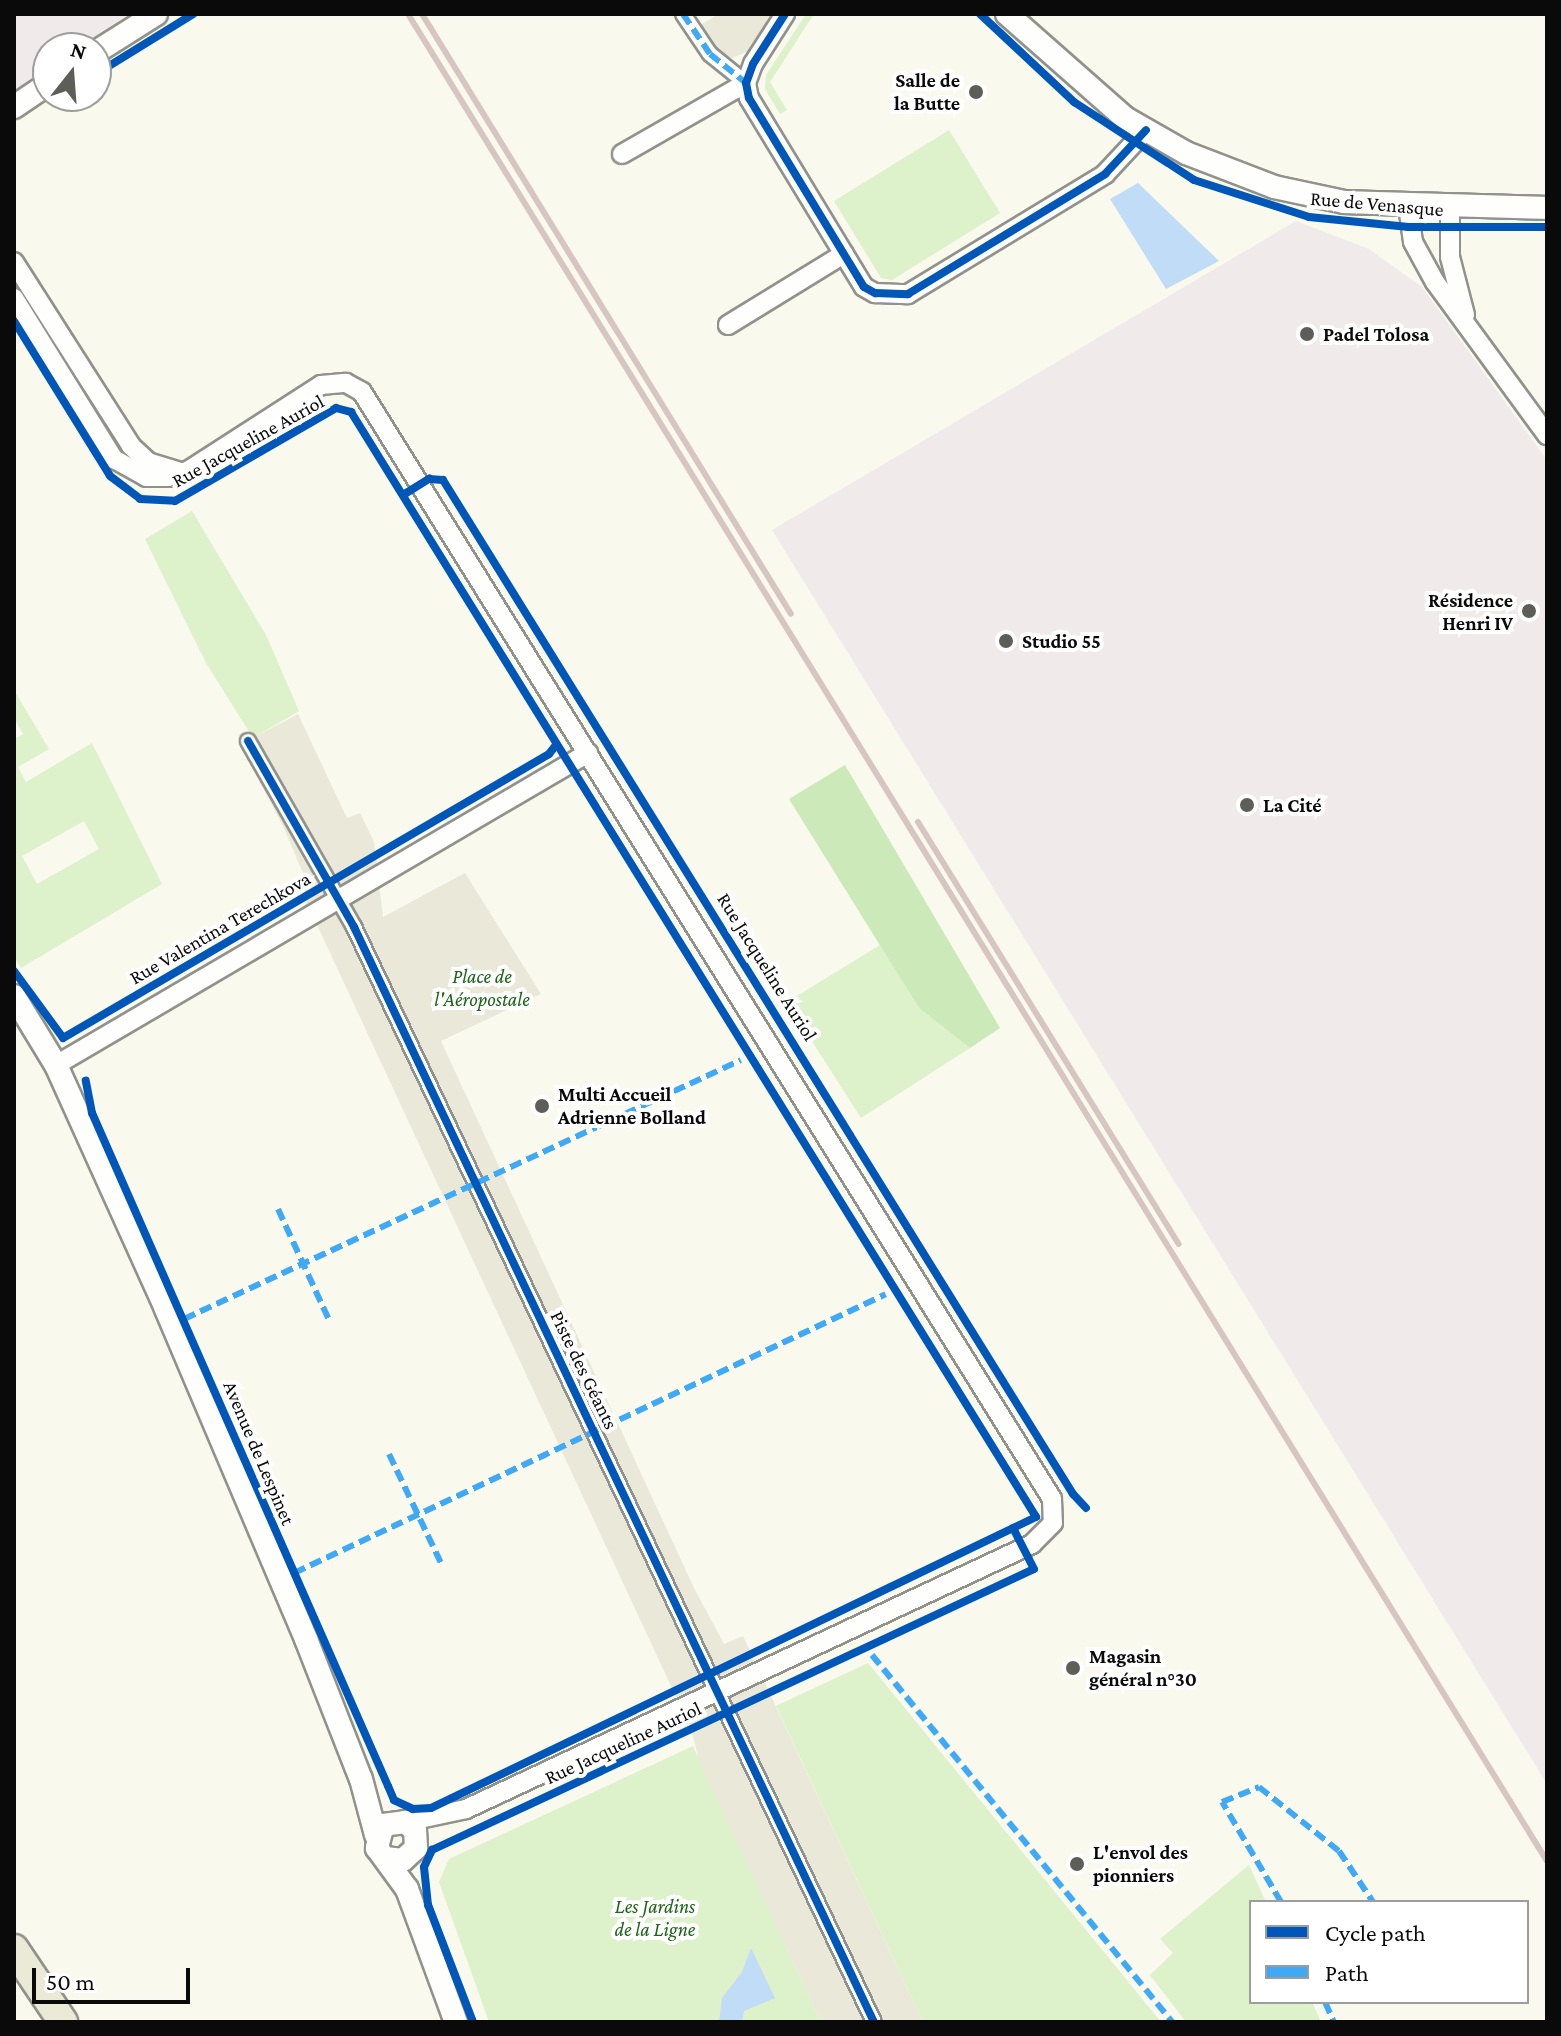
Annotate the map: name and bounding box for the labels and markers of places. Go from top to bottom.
place label: Salle de la Butte [894,68,960,115]
marker: Salle de la Butte [967,83,985,101]
place label: Padel Tolosa [1323,322,1429,346]
marker: Padel Tolosa [1298,325,1316,343]
place label: Résidence Henri IV [1428,588,1513,635]
marker: Résidence Henri IV [1520,602,1538,620]
place label: Studio 55 [1022,629,1101,653]
marker: Studio 55 [997,632,1015,650]
place label: La Cité [1263,793,1322,817]
marker: La Cité [1238,796,1256,814]
place label: Multi Accueil Adrienne Bolland [558,1082,706,1129]
marker: Multi Accueil Adrienne Bolland [533,1097,551,1115]
place label: Magasin général n°30 [1089,1644,1197,1691]
marker: Magasin général n°30 [1064,1659,1082,1677]
place label: L'envol des pionniers [1093,1840,1188,1887]
marker: L'envol des pionniers [1068,1855,1086,1873]

